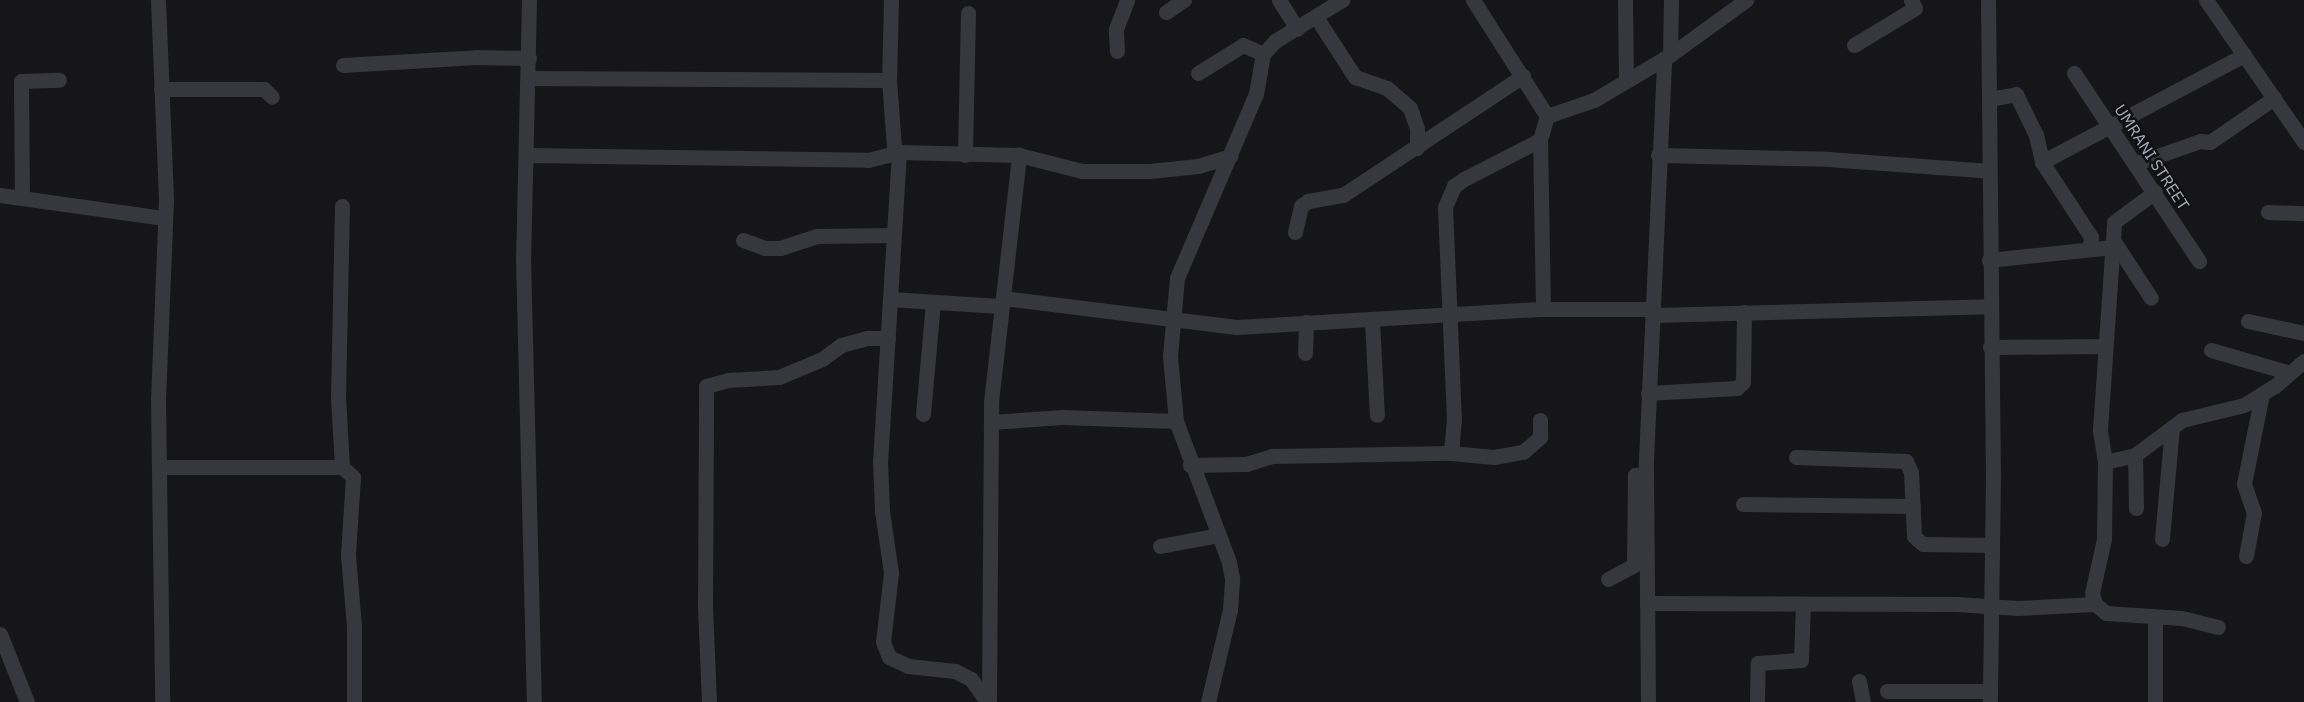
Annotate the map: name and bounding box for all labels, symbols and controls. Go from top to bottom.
street label: UMRANI STREET [2111,101,2193,213]

